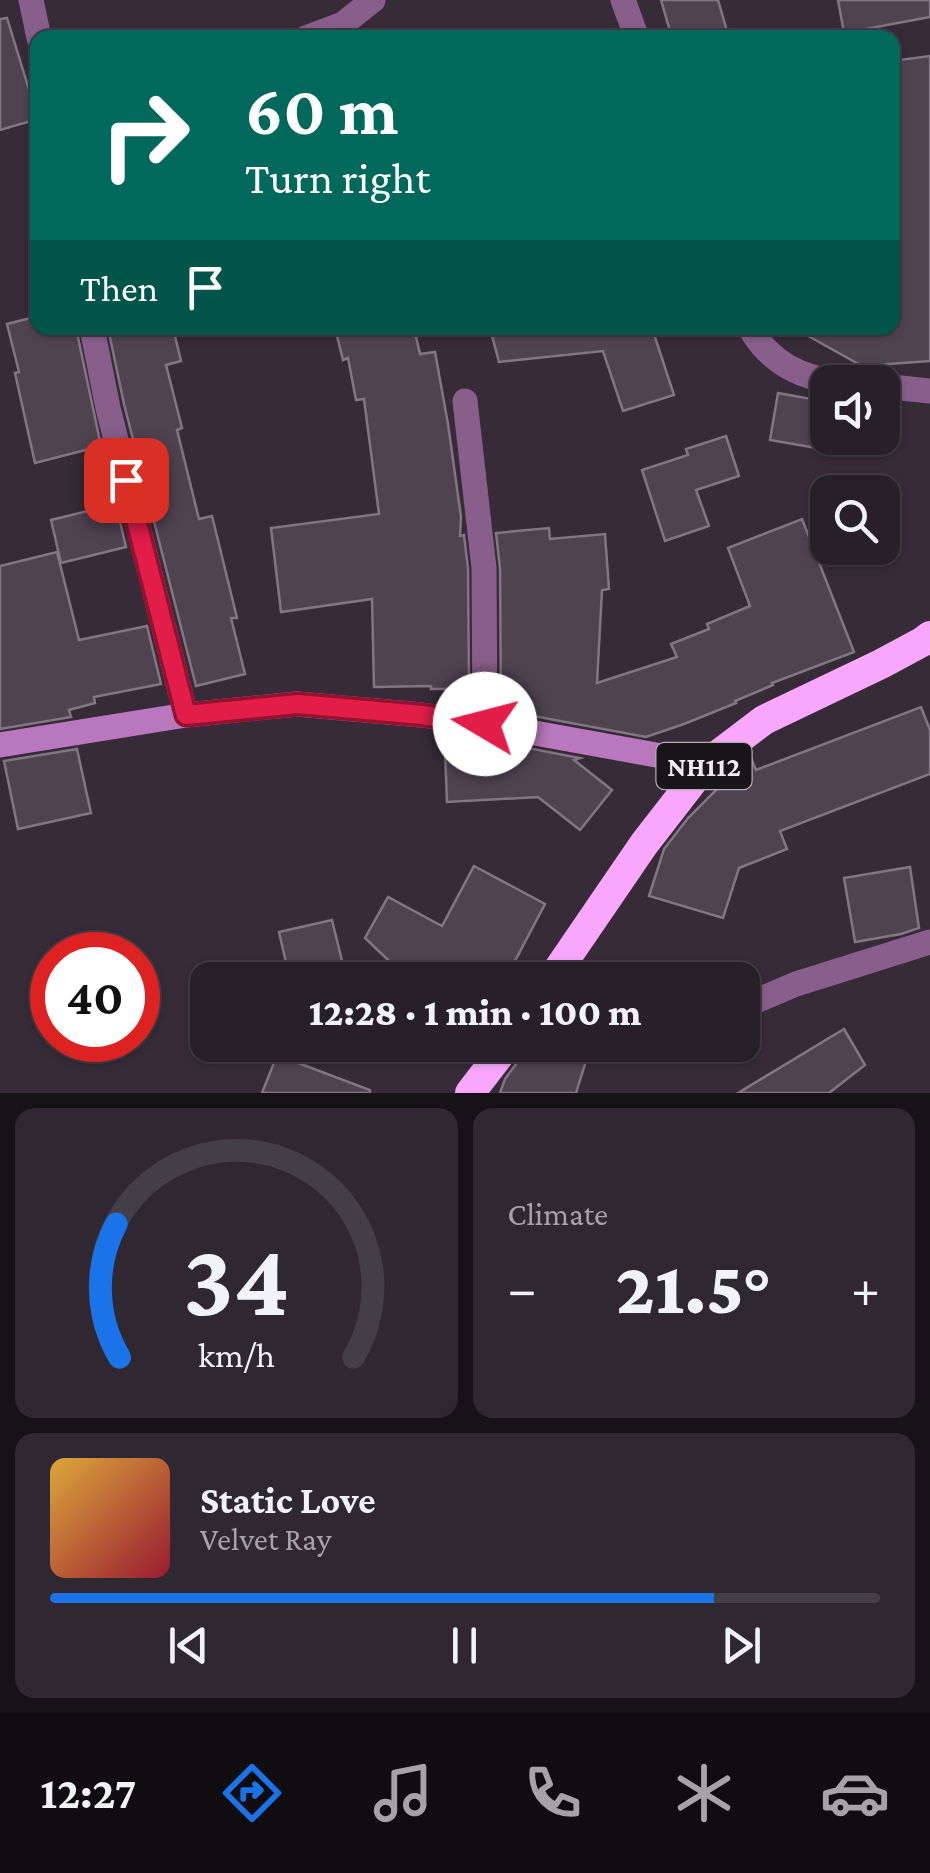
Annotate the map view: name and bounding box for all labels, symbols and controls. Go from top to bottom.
icon: right [80,70,210,200]
text: 60 m [245,71,398,149]
text: Turn right [245,153,430,203]
icon: arrive [178,260,233,315]
text: Then [80,267,158,309]
map controls [810,365,900,565]
button: sound [810,365,900,455]
pin [84,438,169,523]
icon: arrive [99,453,154,508]
button: search [810,475,900,565]
position arrow [433,672,537,776]
road number: NH112 [656,743,752,789]
speed limit sign: 40 [30,932,160,1062]
text: 12:28 · 1 min · 100 m [309,991,641,1033]
text: Climate [508,1196,608,1232]
text: 34 [183,1222,290,1337]
text: 21.5° [616,1246,772,1329]
text: − [508,1258,537,1319]
text: + [851,1258,880,1319]
text: km/h [198,1335,275,1375]
text: Static Love [200,1479,376,1521]
text: Velvet Ray [200,1521,331,1557]
icon: previous [161,1618,216,1673]
icon: pause [437,1618,492,1673]
icon: next [714,1618,769,1673]
icon: directions [217,1758,287,1828]
icon: music [368,1758,438,1828]
icon: phone [518,1758,588,1828]
icon: climate [669,1758,739,1828]
icon: car [820,1758,890,1828]
text: 12:27 [40,1768,136,1818]

